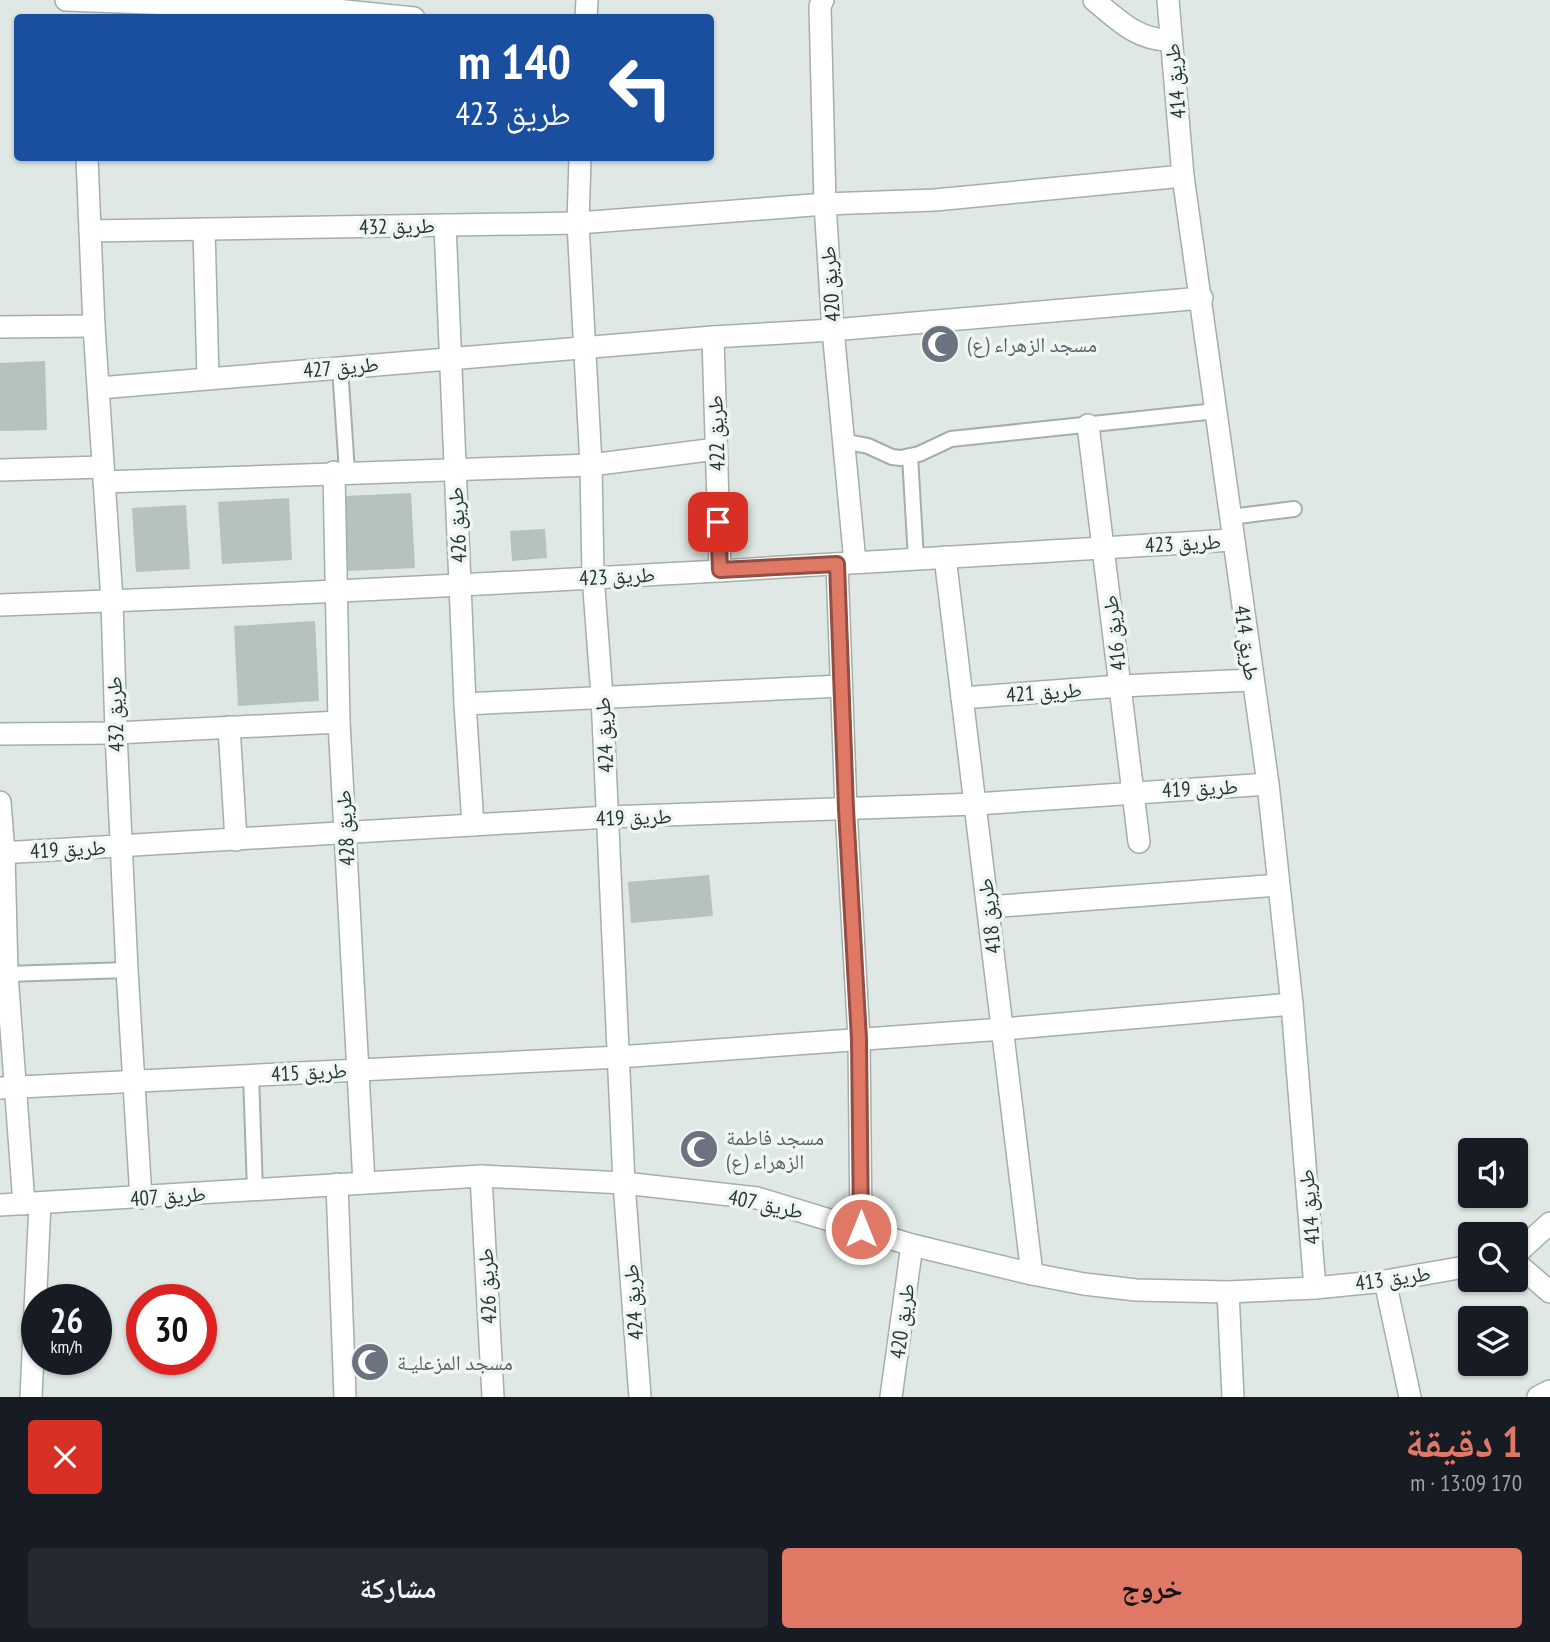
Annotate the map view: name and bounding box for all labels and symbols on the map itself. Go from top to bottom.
street label: طريق 414 [1158,42,1192,120]
street label: طريق 432 [359,212,435,240]
street label: طريق 420 [814,245,846,323]
mosque icon: مسجد الزهراء (ع) [919,323,961,365]
place label: مسجد الزهراء (ع) [967,331,1097,358]
street label: طريق 427 [302,350,380,384]
street label: طريق 422 [701,395,731,471]
street label: طريق 426 [442,486,472,564]
pin [688,492,748,552]
street label: طريق 423 [1144,528,1222,558]
street label: طريق 423 [578,561,656,591]
street label: طريق 416 [1096,594,1132,672]
street label: طريق 414 [1228,604,1266,682]
street label: طريق 432 [100,676,130,752]
street label: طريق 421 [1005,676,1083,708]
street label: طريق 424 [589,696,619,774]
street label: طريق 419 [1161,773,1239,803]
street label: طريق 428 [330,789,360,867]
street label: طريق 419 [596,802,672,832]
street label: طريق 419 [29,834,107,864]
street label: طريق 418 [971,877,1007,955]
street label: طريق 415 [270,1057,348,1087]
place label: مسجد فاطمة الزهراء (ع) [726,1124,824,1175]
mosque icon: مسجد فاطمة الزهراء (ع) [678,1128,720,1170]
street label: طريق 414 [1292,1168,1326,1246]
street label: طريق 407 [129,1180,207,1212]
street label: طريق 407 [726,1183,806,1225]
position arrow [824,1192,898,1266]
street label: طريق 426 [472,1247,502,1325]
street label: طريق 413 [1354,1259,1432,1297]
street label: طريق 424 [617,1263,649,1341]
street label: طريق 420 [883,1282,921,1360]
speed limit sign: 30 [126,1284,217,1375]
mosque icon: مسجد المزعليـة [349,1341,391,1383]
place label: مسجد المزعليـة [397,1349,513,1376]

